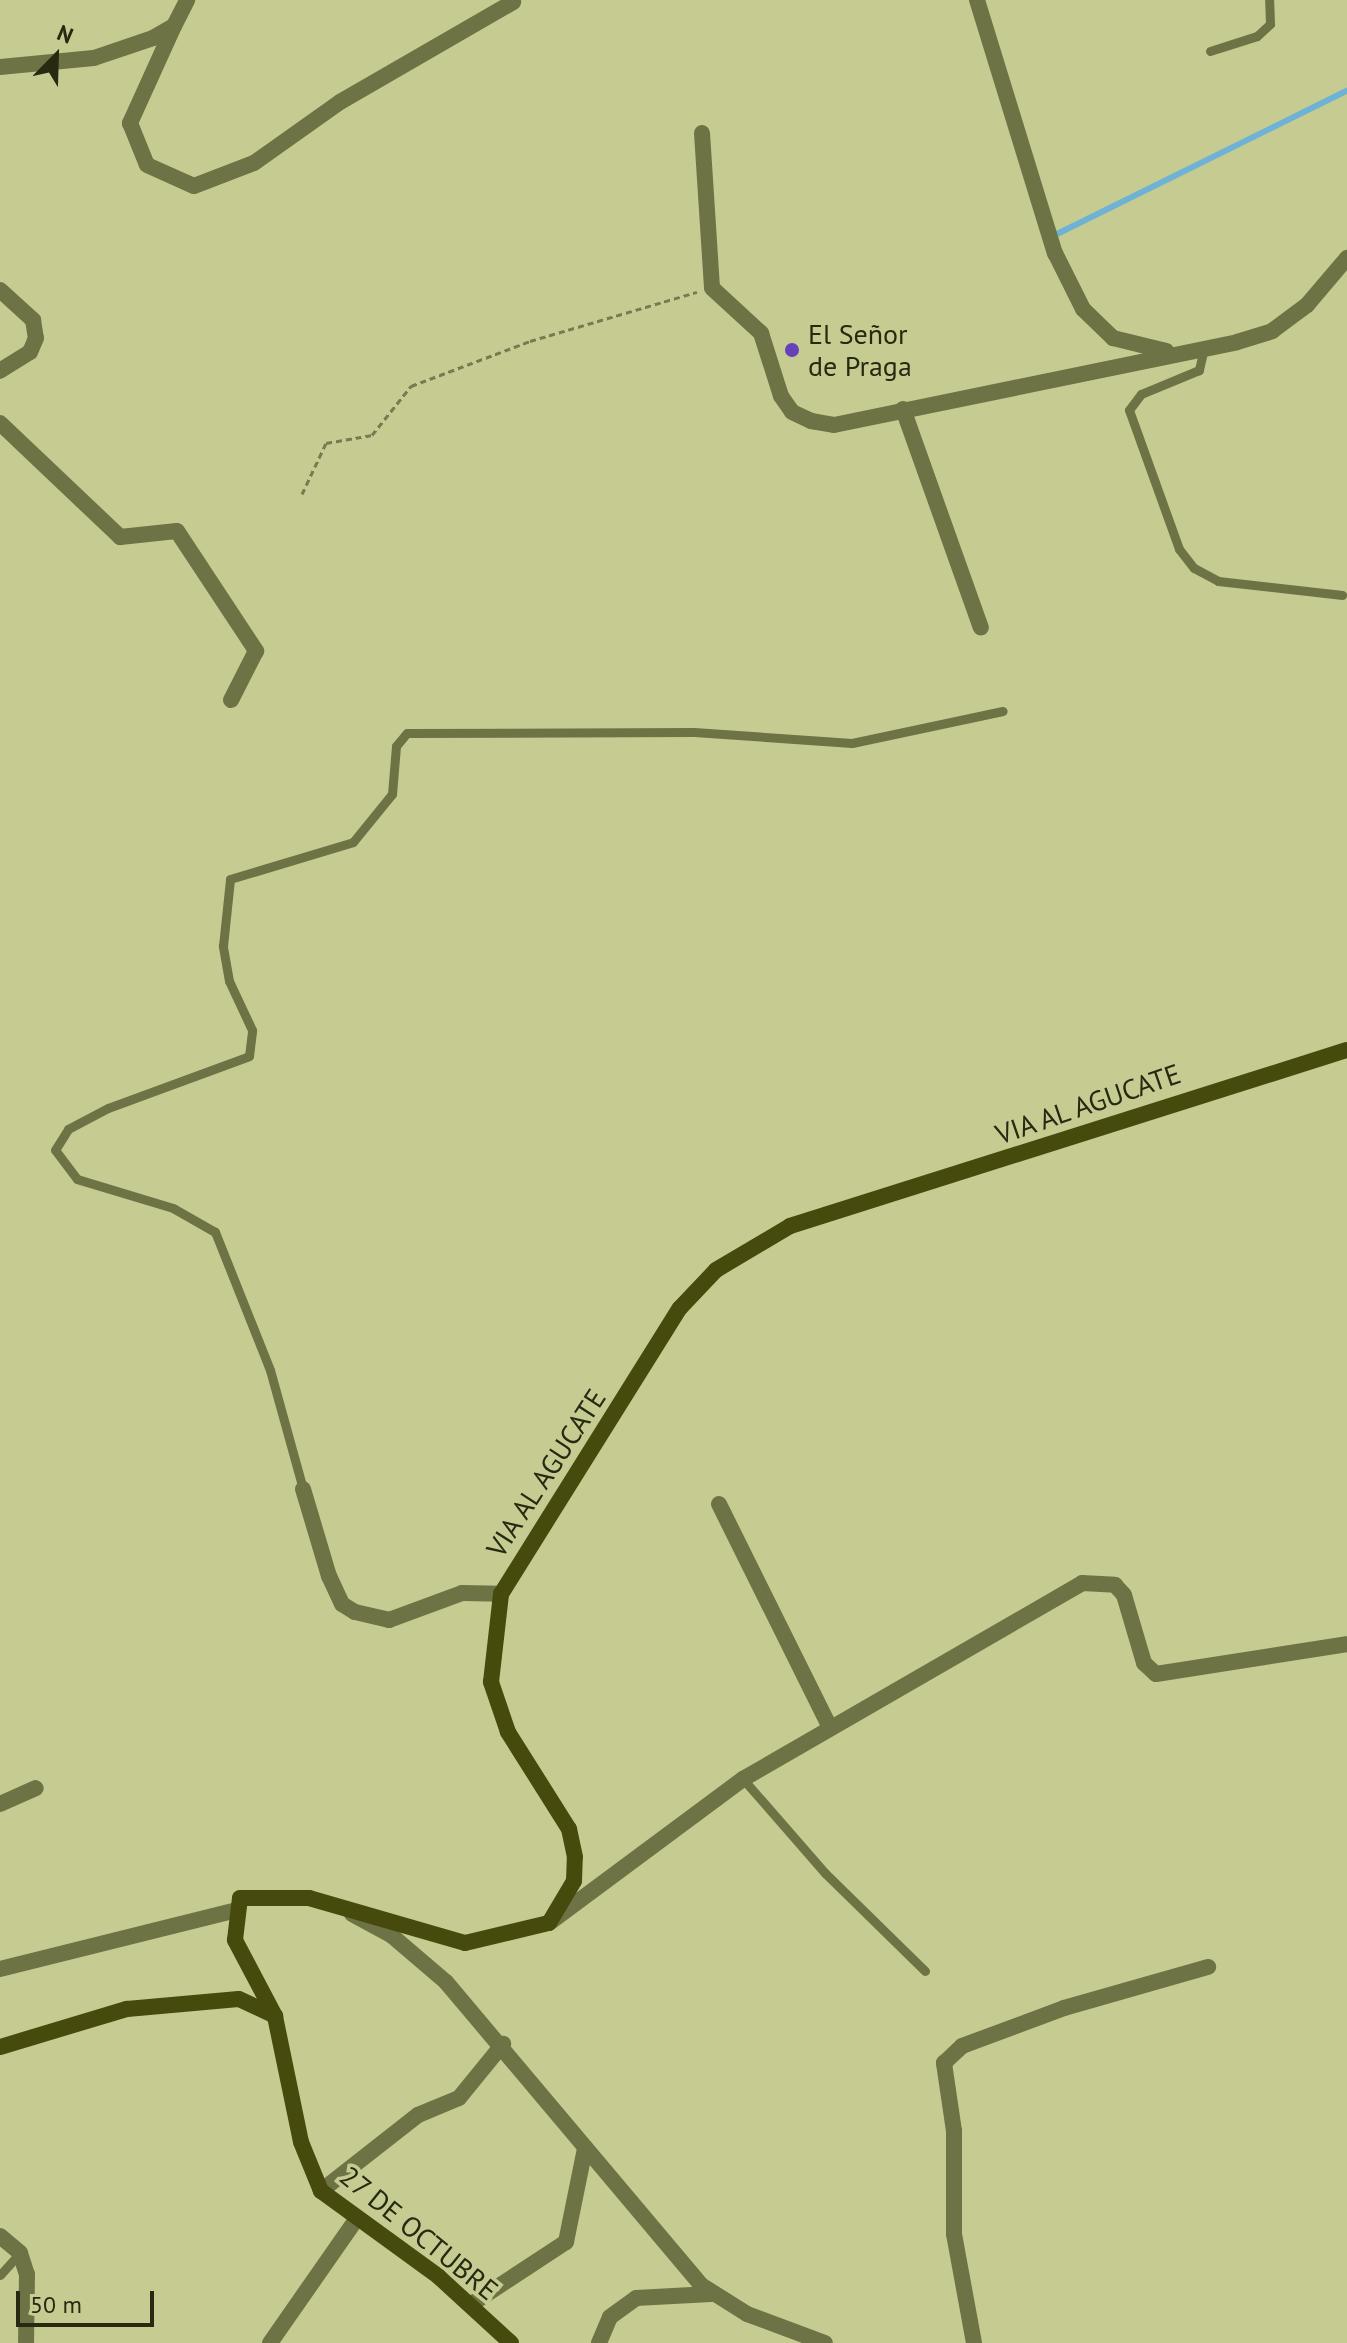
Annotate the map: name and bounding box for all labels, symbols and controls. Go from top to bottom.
north arrow [16,16,96,96]
text: N [53,18,78,50]
place label: El Señor de Praga [808,317,912,383]
marker: El Señor de Praga [783,341,801,359]
street label: VIA AL AGUCATE [989,1056,1187,1152]
street label: VIA AL AGUCATE [478,1381,614,1565]
street label: 27 DE OCTUBRE [333,2159,505,2307]
scale bar [20,2275,158,2325]
text: 50 m [30,2289,82,2320]

